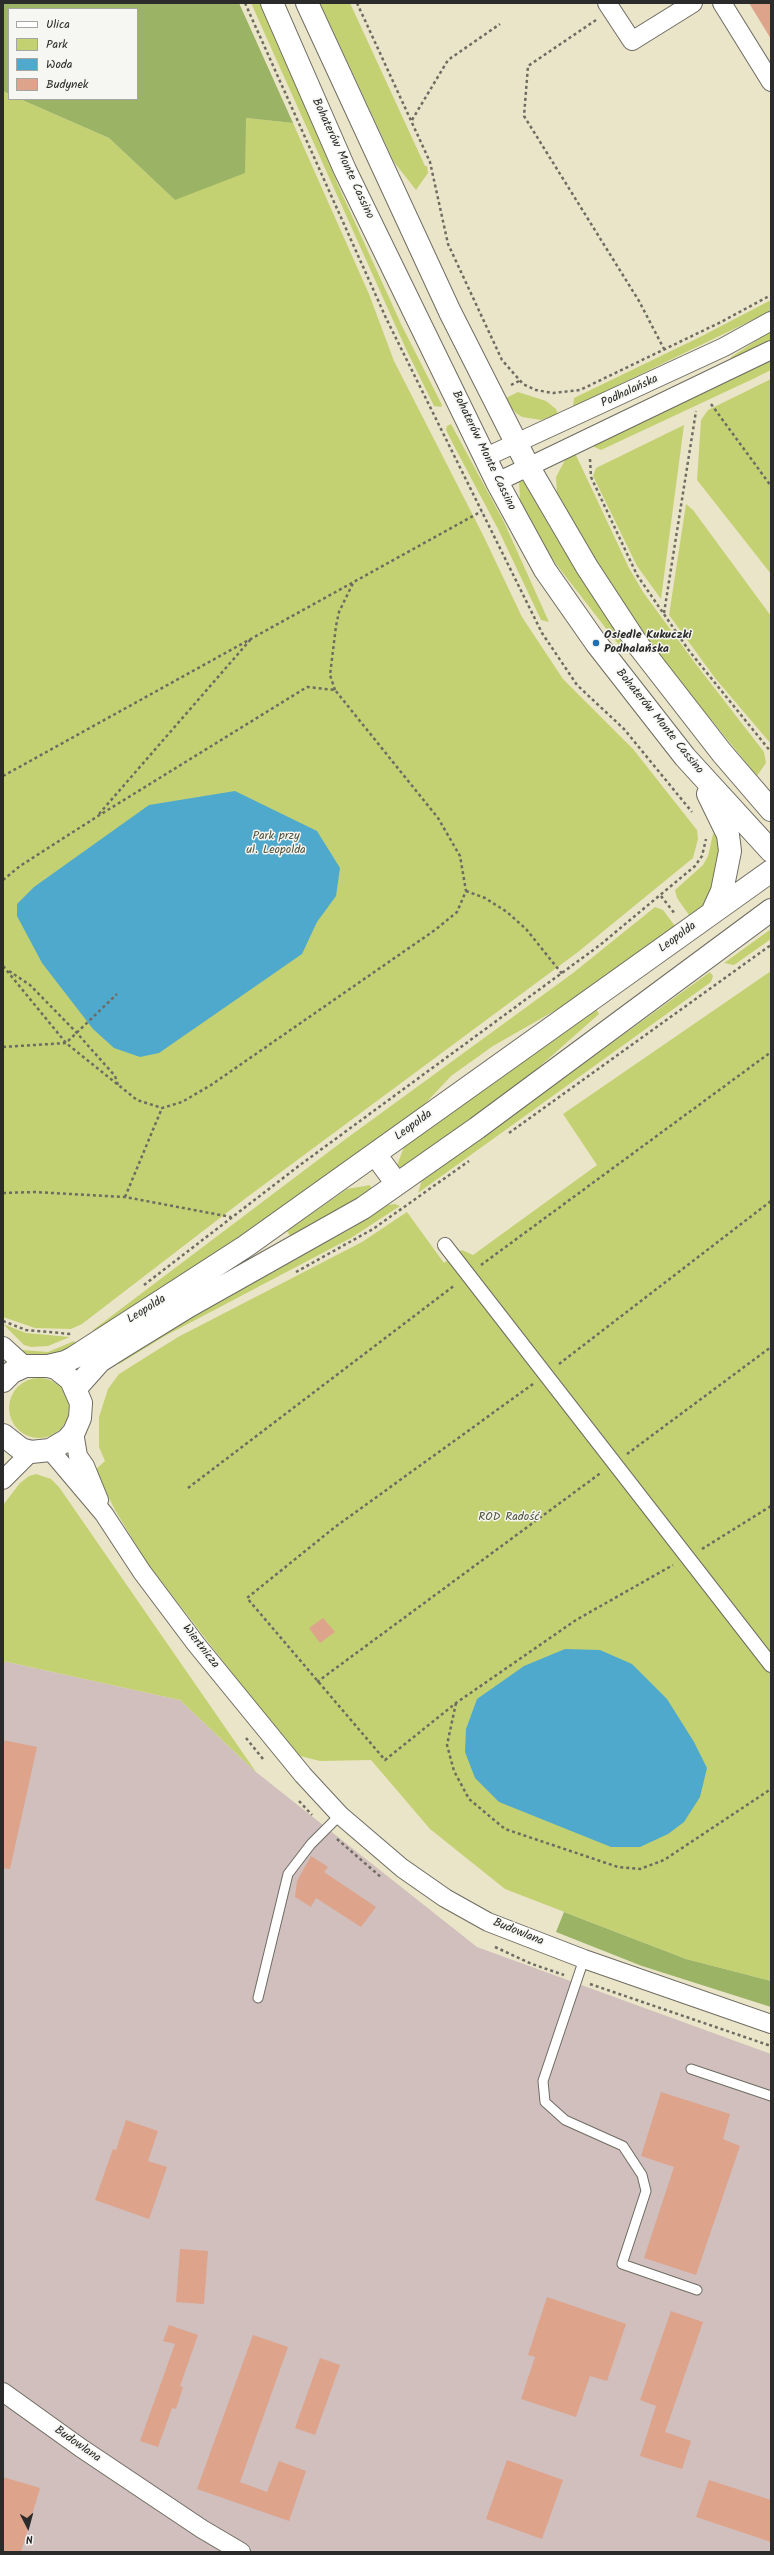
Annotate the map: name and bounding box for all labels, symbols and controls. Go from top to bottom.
legend [8,8,138,100]
text: Ulica [46,15,70,34]
text: Park [46,35,68,54]
text: Woda [46,55,72,74]
text: Budynek [46,75,88,94]
street label: Bohaterów Monte Cassino [308,96,376,222]
street label: Podhalańska [599,373,661,411]
street label: Bohaterów Monte Cassino [448,389,518,513]
place label: Osiedle Kukuczki Podhalańska [604,629,692,657]
marker: Osiedle Kukuczki Podhalańska [591,638,601,648]
street label: Bohaterów Monte Cassino [612,666,706,778]
park label: Park przy ul. Leopolda [246,830,306,858]
street label: Leopolda [656,920,700,956]
street label: Leopolda [392,1108,436,1144]
street label: Leopolda [125,1292,169,1328]
park label: ROD Radość [478,1511,540,1525]
street label: Wiertnicza [178,1622,222,1672]
street label: Budowlana [490,1916,546,1950]
street label: Budowlana [51,2424,103,2466]
north arrow [8,2507,48,2547]
text: N [25,2530,34,2548]

